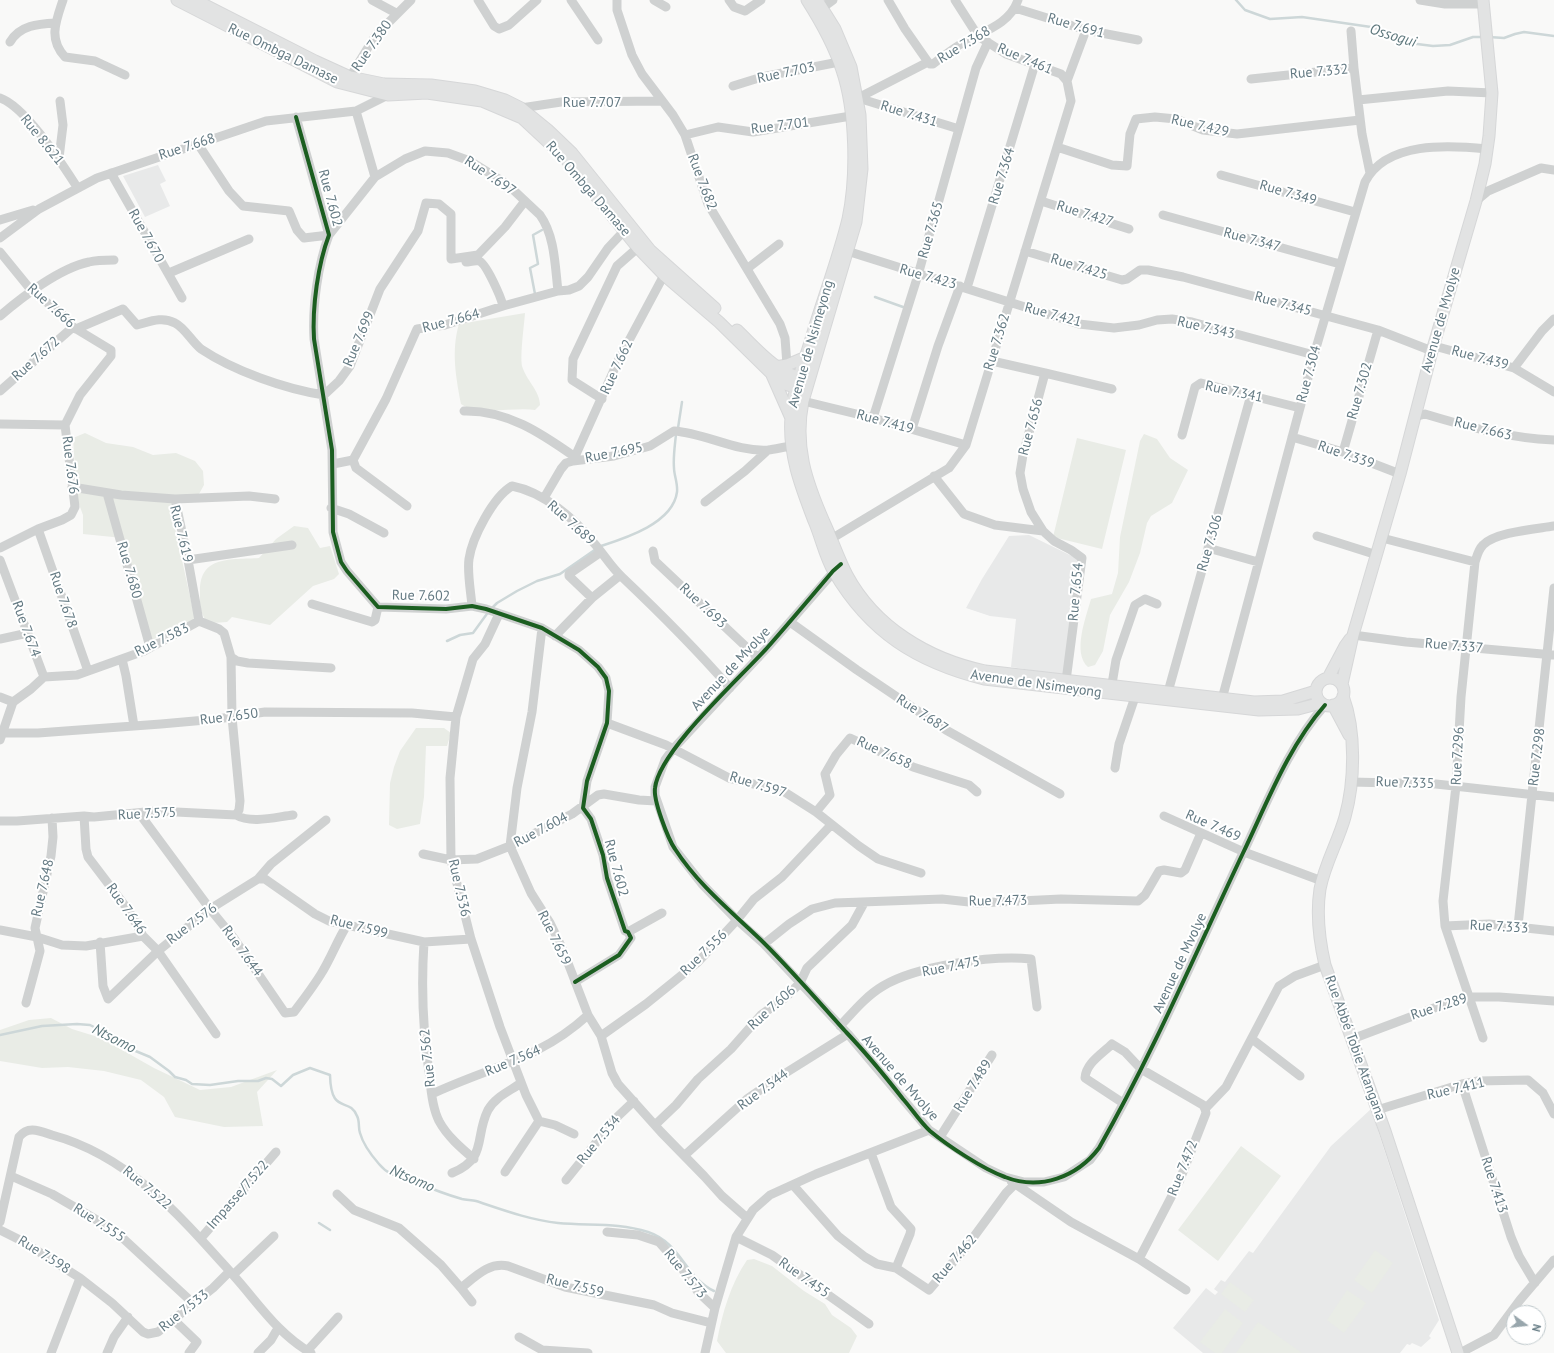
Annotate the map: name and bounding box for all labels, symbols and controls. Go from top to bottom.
street label: Rue 7.691 [1046,10,1106,42]
street label: Rue 7.380 [348,17,396,75]
street label: Rue Ombga Damase [225,20,341,88]
water label: Ossogui [1367,20,1419,52]
street label: Rue 7.368 [935,23,993,67]
street label: Rue 7.461 [995,40,1055,78]
street label: Rue 7.703 [756,59,816,87]
street label: Rue 7.332 [1289,61,1349,83]
street label: Rue 7.707 [563,95,621,111]
street label: Rue 7.431 [879,97,939,131]
street label: Rue 8.621 [17,111,67,169]
street label: Rue 7.429 [1170,111,1230,141]
street label: Rue 7.701 [750,114,810,138]
street label: Rue 7.668 [157,130,217,164]
street label: Rue Ombga Damase [542,138,634,240]
street label: Rue 7.364 [985,146,1019,206]
street label: Rue 7.682 [684,152,720,212]
street label: Rue 7.697 [461,153,519,199]
street label: Rue 7.602 [314,168,346,228]
street label: Rue 7.349 [1258,177,1318,209]
street label: Rue 7.427 [1055,197,1115,231]
street label: Rue 7.365 [915,200,947,260]
street label: Rue 7.670 [124,206,168,266]
street label: Rue 7.347 [1222,224,1282,256]
street label: Rue 7.425 [1049,250,1109,284]
street label: Rue 7.423 [898,261,958,293]
street label: Avenue de Mvolye [1418,265,1464,375]
street label: Avenue de Nsimeyong [785,278,837,410]
street label: Rue 7.666 [24,280,78,332]
street label: Rue 7.345 [1253,288,1313,320]
street label: Rue 7.421 [1023,299,1083,331]
street label: Rue 7.664 [421,305,481,337]
street label: Rue 7.699 [340,309,378,369]
street label: Rue 7.362 [980,312,1014,372]
street label: Rue 7.343 [1176,313,1236,343]
street label: Rue 7.672 [9,333,63,385]
street label: Rue 7.662 [597,337,637,397]
street label: Rue 7.439 [1450,342,1510,374]
street label: Rue 7.304 [1293,344,1325,404]
street label: Rue 7.302 [1344,361,1376,421]
street label: Rue 7.341 [1204,378,1264,406]
street label: Rue 7.656 [1015,397,1047,457]
street label: Rue 7.419 [855,406,915,438]
street label: Rue 7.663 [1453,414,1513,444]
street label: Rue 7.676 [58,435,82,495]
street label: Rue 7.339 [1316,438,1376,472]
street label: Rue 7.695 [584,439,644,467]
street label: Rue 7.689 [544,497,598,549]
street label: Rue 7.619 [166,504,196,564]
street label: Rue 7.306 [1194,513,1226,573]
street label: Rue 7.680 [113,540,145,600]
street label: Rue 7.654 [1065,562,1087,622]
street label: Rue 7.678 [46,570,80,630]
street label: Rue 7.693 [676,580,730,632]
street label: Rue 7.602 [392,587,450,605]
street label: Rue 7.674 [8,599,44,659]
street label: Rue 7.583 [132,620,192,660]
street label: Avenue de Mvolye [688,624,774,714]
street label: Rue 7.337 [1424,635,1484,657]
street label: Avenue de Nsimeyong [969,666,1103,702]
street label: Rue 7.687 [893,691,951,737]
street label: Rue 7.650 [199,705,259,729]
street label: Rue 7.296 [1448,726,1468,786]
street label: Rue 7.298 [1525,727,1549,787]
street label: Rue 7.658 [854,733,914,773]
street label: Rue 7.597 [728,768,788,802]
street label: Rue 7.335 [1375,774,1435,792]
street label: Rue 7.575 [117,804,177,824]
street label: Rue 7.469 [1183,806,1243,846]
street label: Rue 7.604 [511,809,571,851]
street label: Rue 7.602 [600,838,632,898]
street label: Rue 7.648 [28,858,58,918]
street label: Rue 7.536 [444,858,474,918]
street label: Rue 7.646 [102,880,150,938]
street label: Rue 7.473 [969,892,1027,910]
street label: Rue 7.576 [164,900,220,948]
street label: Rue 7.659 [534,908,574,968]
street label: Avenue de Mvolye [1149,910,1211,1016]
street label: Rue 7.599 [329,912,389,942]
street label: Rue 7.333 [1469,917,1529,937]
street label: Rue 7.644 [218,922,266,980]
street label: Rue 7.556 [677,927,731,979]
street label: Rue 7.475 [921,953,981,981]
street label: Rue Abbé Tobie Atangana [1321,973,1389,1123]
street label: Rue 7.606 [745,982,799,1034]
street label: Rue 7.289 [1409,990,1469,1024]
water label: Ntsomo [89,1020,139,1058]
street label: Rue 7.562 [417,1028,439,1088]
street label: Avenue de Mvolye [858,1032,942,1124]
street label: Rue 7.564 [483,1042,543,1080]
street label: Rue 7.489 [950,1057,996,1115]
street label: Rue 7.544 [734,1066,792,1114]
street label: Rue 7.411 [1426,1074,1486,1104]
street label: Rue 7.534 [574,1112,624,1168]
street label: Rue 7.472 [1164,1138,1202,1198]
street label: Rue 7.413 [1477,1155,1511,1215]
street label: Impasse/7.522 [204,1157,272,1233]
water label: Ntsomo [387,1162,437,1196]
street label: Rue 7.522 [119,1163,175,1213]
street label: Rue 7.555 [70,1200,128,1246]
street label: Rue 7.462 [929,1231,981,1287]
street label: Rue 7.598 [15,1232,73,1278]
street label: Rue 7.573 [660,1246,710,1302]
street label: Rue 7.455 [775,1254,833,1302]
street label: Rue 7.559 [545,1271,605,1301]
street label: Rue 7.533 [156,1286,212,1336]
north arrow [1506,1305,1546,1345]
text: N [1529,1323,1544,1333]

